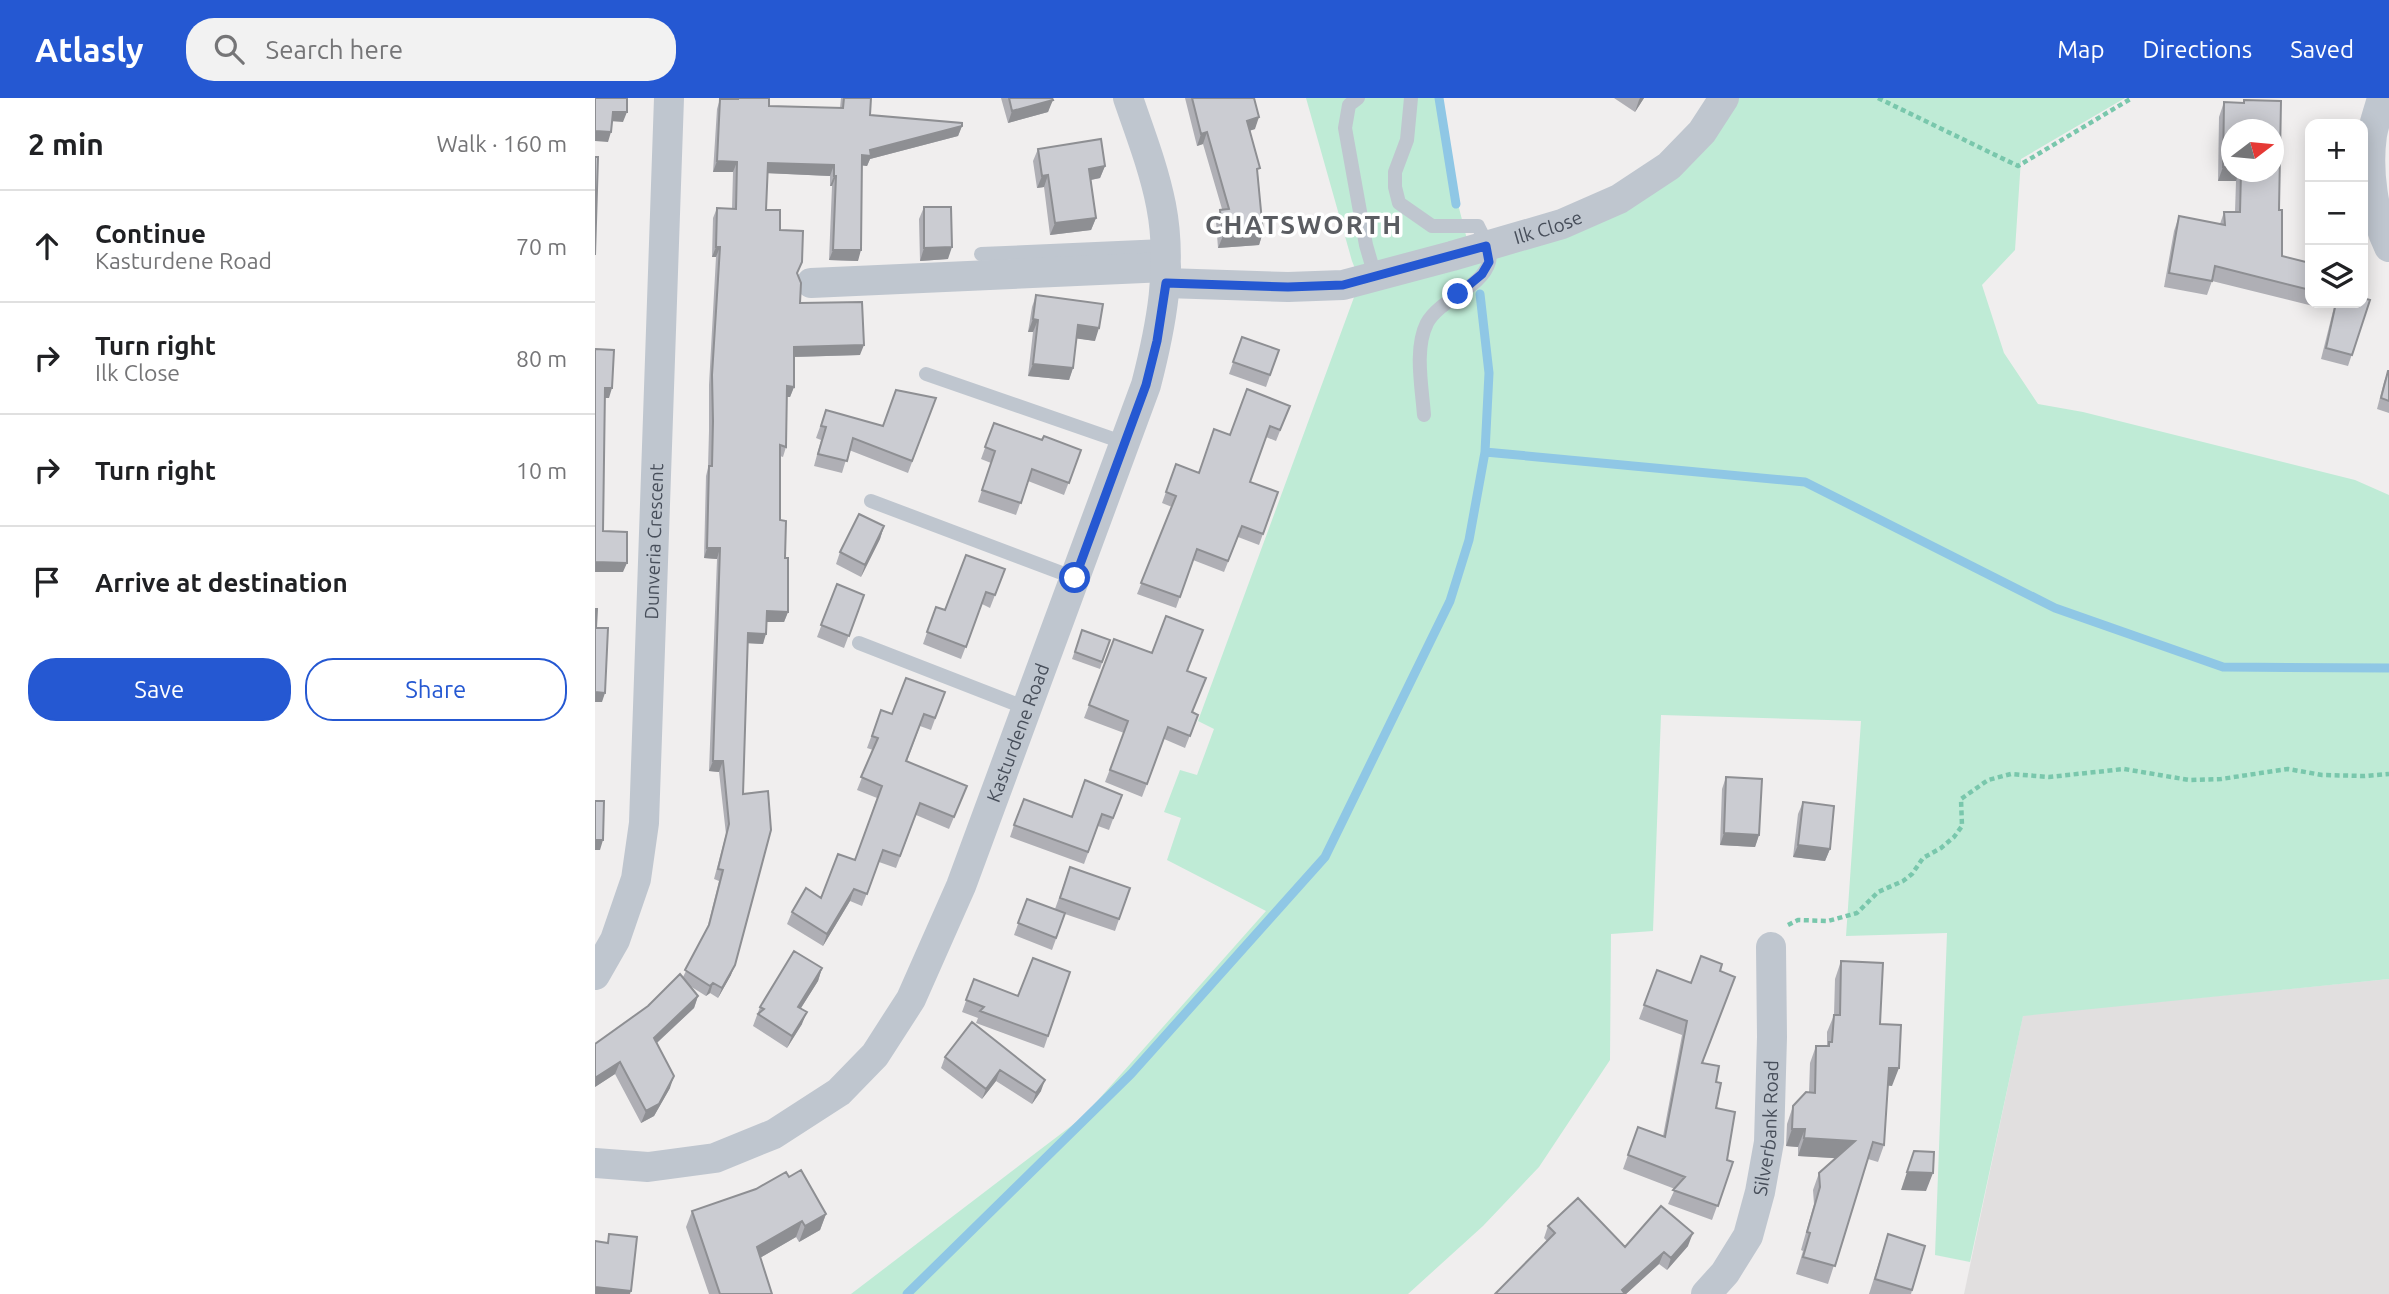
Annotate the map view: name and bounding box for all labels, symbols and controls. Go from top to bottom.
search box [186,18,676,81]
icon: search [210,30,248,68]
text: Atlasly [35,31,144,68]
text: Search here [266,35,403,64]
text: Map [2057,36,2104,63]
text: Directions [2142,36,2252,63]
text: Saved [2290,36,2354,63]
north arrow [2221,119,2284,182]
map controls [2305,119,2368,308]
button: + [2305,119,2368,182]
text: 2 min [28,127,104,161]
text: Walk · 160 m [436,131,567,156]
button: − [2305,182,2368,245]
street label: Ilk Close [1511,206,1585,248]
district label: CHATSWORTH [1205,210,1403,239]
text: Continue [95,219,206,248]
icon: ahead [28,227,66,265]
text: 70 m [516,234,567,259]
button: layers [2305,245,2368,308]
text: Kasturdene Road [95,248,272,273]
route end [1442,278,1473,309]
text: Turn right [95,331,216,360]
icon: right [28,339,66,377]
text: 80 m [516,346,567,371]
text: Ilk Close [95,360,180,385]
icon: right [28,451,66,489]
text: Turn right [95,456,216,485]
text: 10 m [516,458,567,483]
street label: Dunveria Crescent [640,463,667,620]
route start [1059,562,1090,593]
icon: arrive [28,563,66,601]
text: Arrive at destination [95,568,348,597]
button: Save [28,658,291,721]
button: Share [305,658,567,721]
street label: Kasturdene Road [982,660,1053,805]
street label: Silverbank Road [1749,1060,1782,1197]

